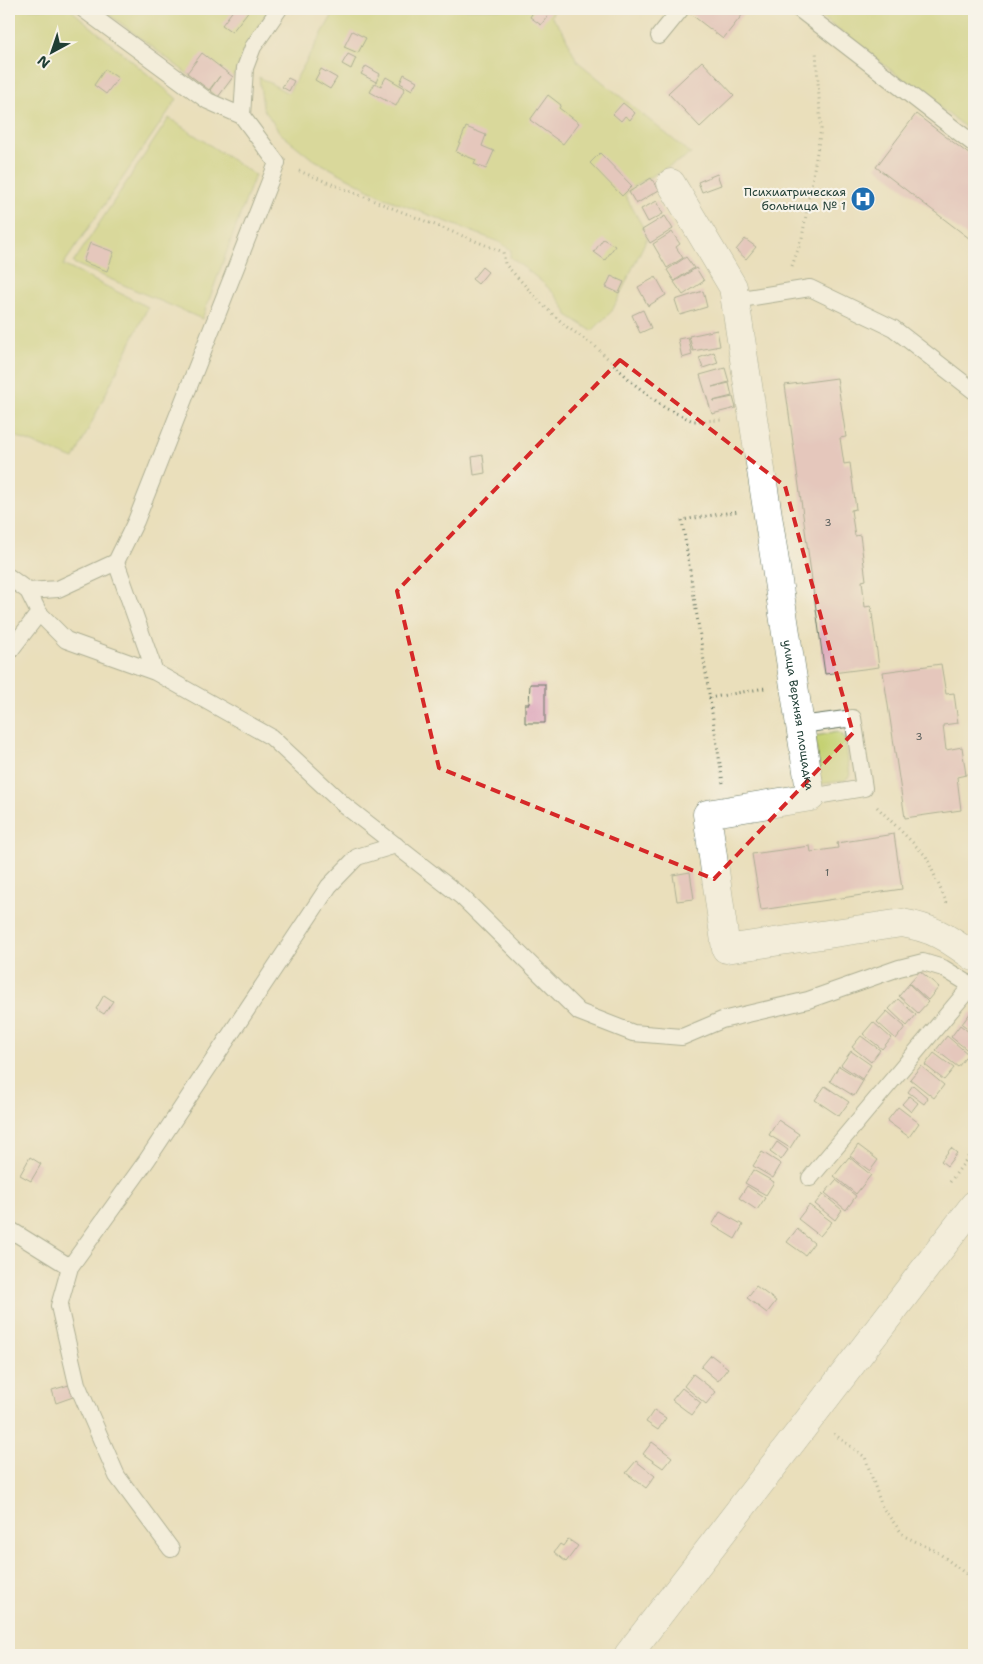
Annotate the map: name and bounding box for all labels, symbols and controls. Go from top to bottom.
north arrow [28,28,78,78]
text: N [34,51,54,72]
place label: Психиатрическая больница № 1 [744,184,846,214]
hospital icon: Психиатрическая больница № 1 [850,186,876,212]
house number: 3 [825,516,832,529]
street label: улица Верхняя площадка [779,639,818,792]
house number: 3 [916,730,923,743]
house number: 1 [825,866,829,879]

